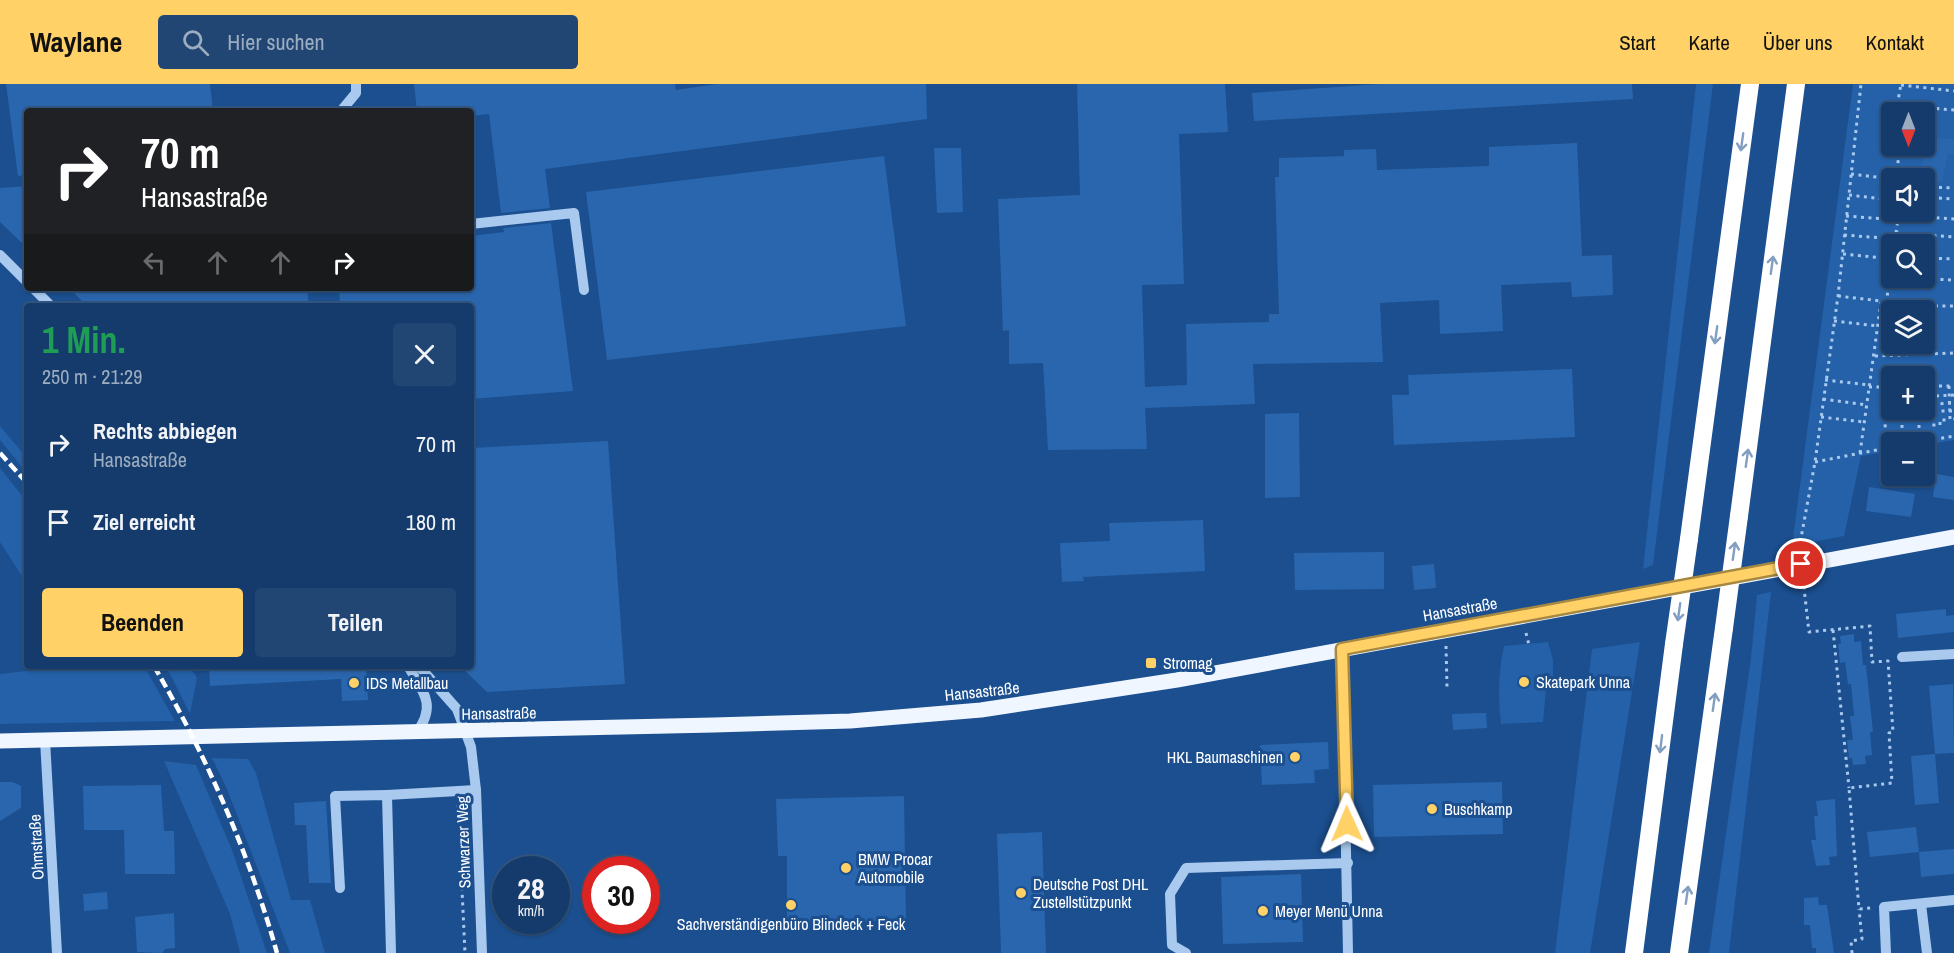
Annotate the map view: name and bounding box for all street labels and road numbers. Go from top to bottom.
street label: Hansastraße [1421,592,1499,626]
street label: Hansastraße [944,676,1020,706]
street label: Hansastraße [461,701,537,725]
street label: Schwarzer Weg [450,795,476,889]
street label: Ohmstraße [23,814,49,880]

